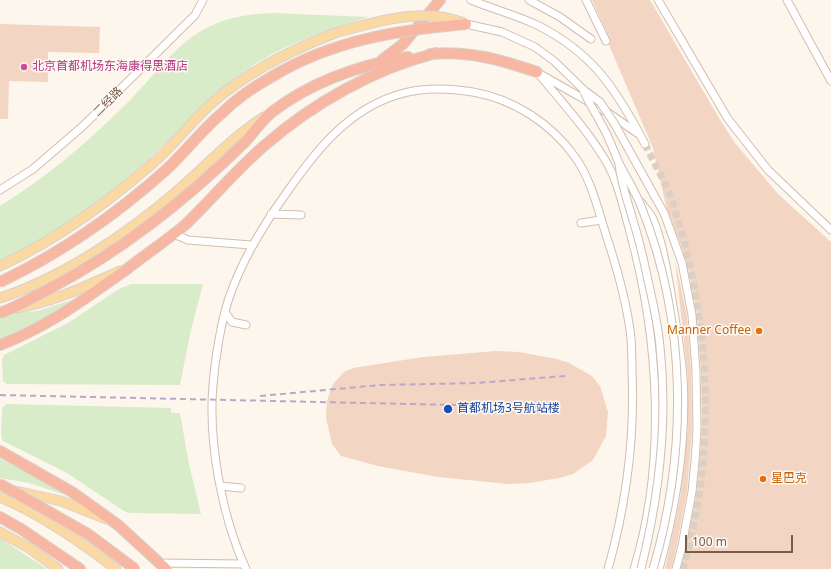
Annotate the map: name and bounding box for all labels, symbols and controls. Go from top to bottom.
place label: 北京首都机场东海康得思酒店 [32,60,188,74]
marker: 北京首都机场东海康得思酒店 [19,62,29,72]
street label: 二经路 [90,84,126,120]
place label: Manner Coffee [667,324,751,338]
marker: Manner Coffee [754,326,764,336]
place label: 首都机场3号航站楼 [457,402,560,416]
marker: 首都机场3号航站楼 [442,403,454,415]
place label: 星巴克 [771,472,807,486]
marker: 星巴克 [758,474,768,484]
scale bar [687,527,795,553]
text: 100 m [692,533,727,550]

